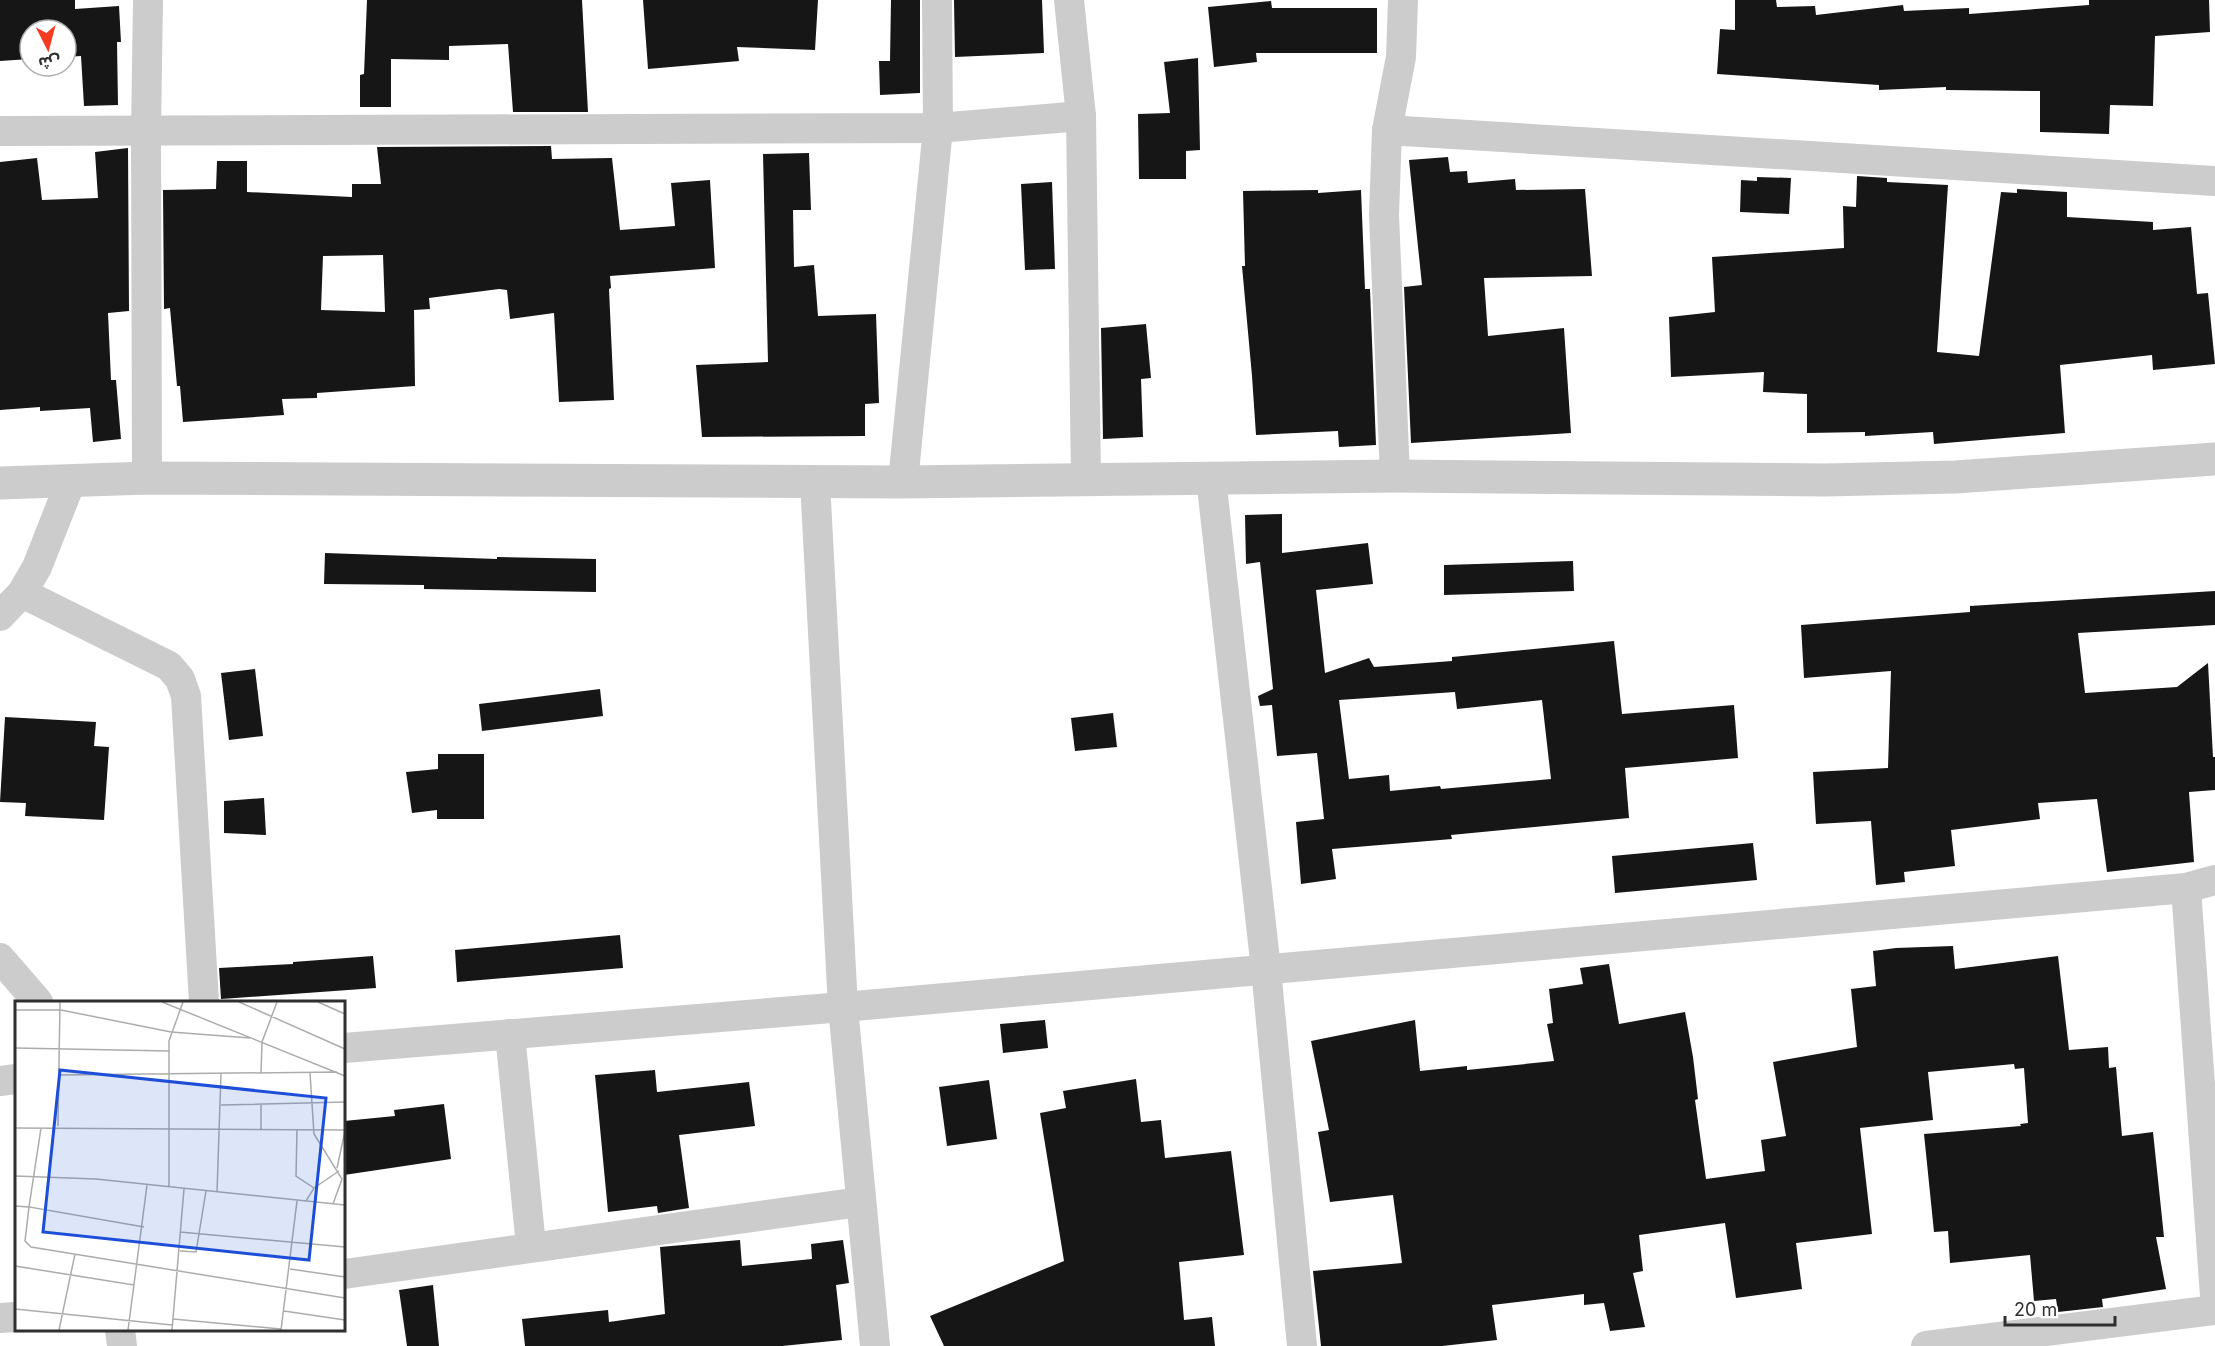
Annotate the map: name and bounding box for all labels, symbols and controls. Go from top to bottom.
north arrow [18,18,78,78]
text: ش [38,52,62,74]
inset map [15,1001,345,1331]
scale bar [2005,1289,2114,1327]
text: 20 m [2014,1299,2057,1320]

